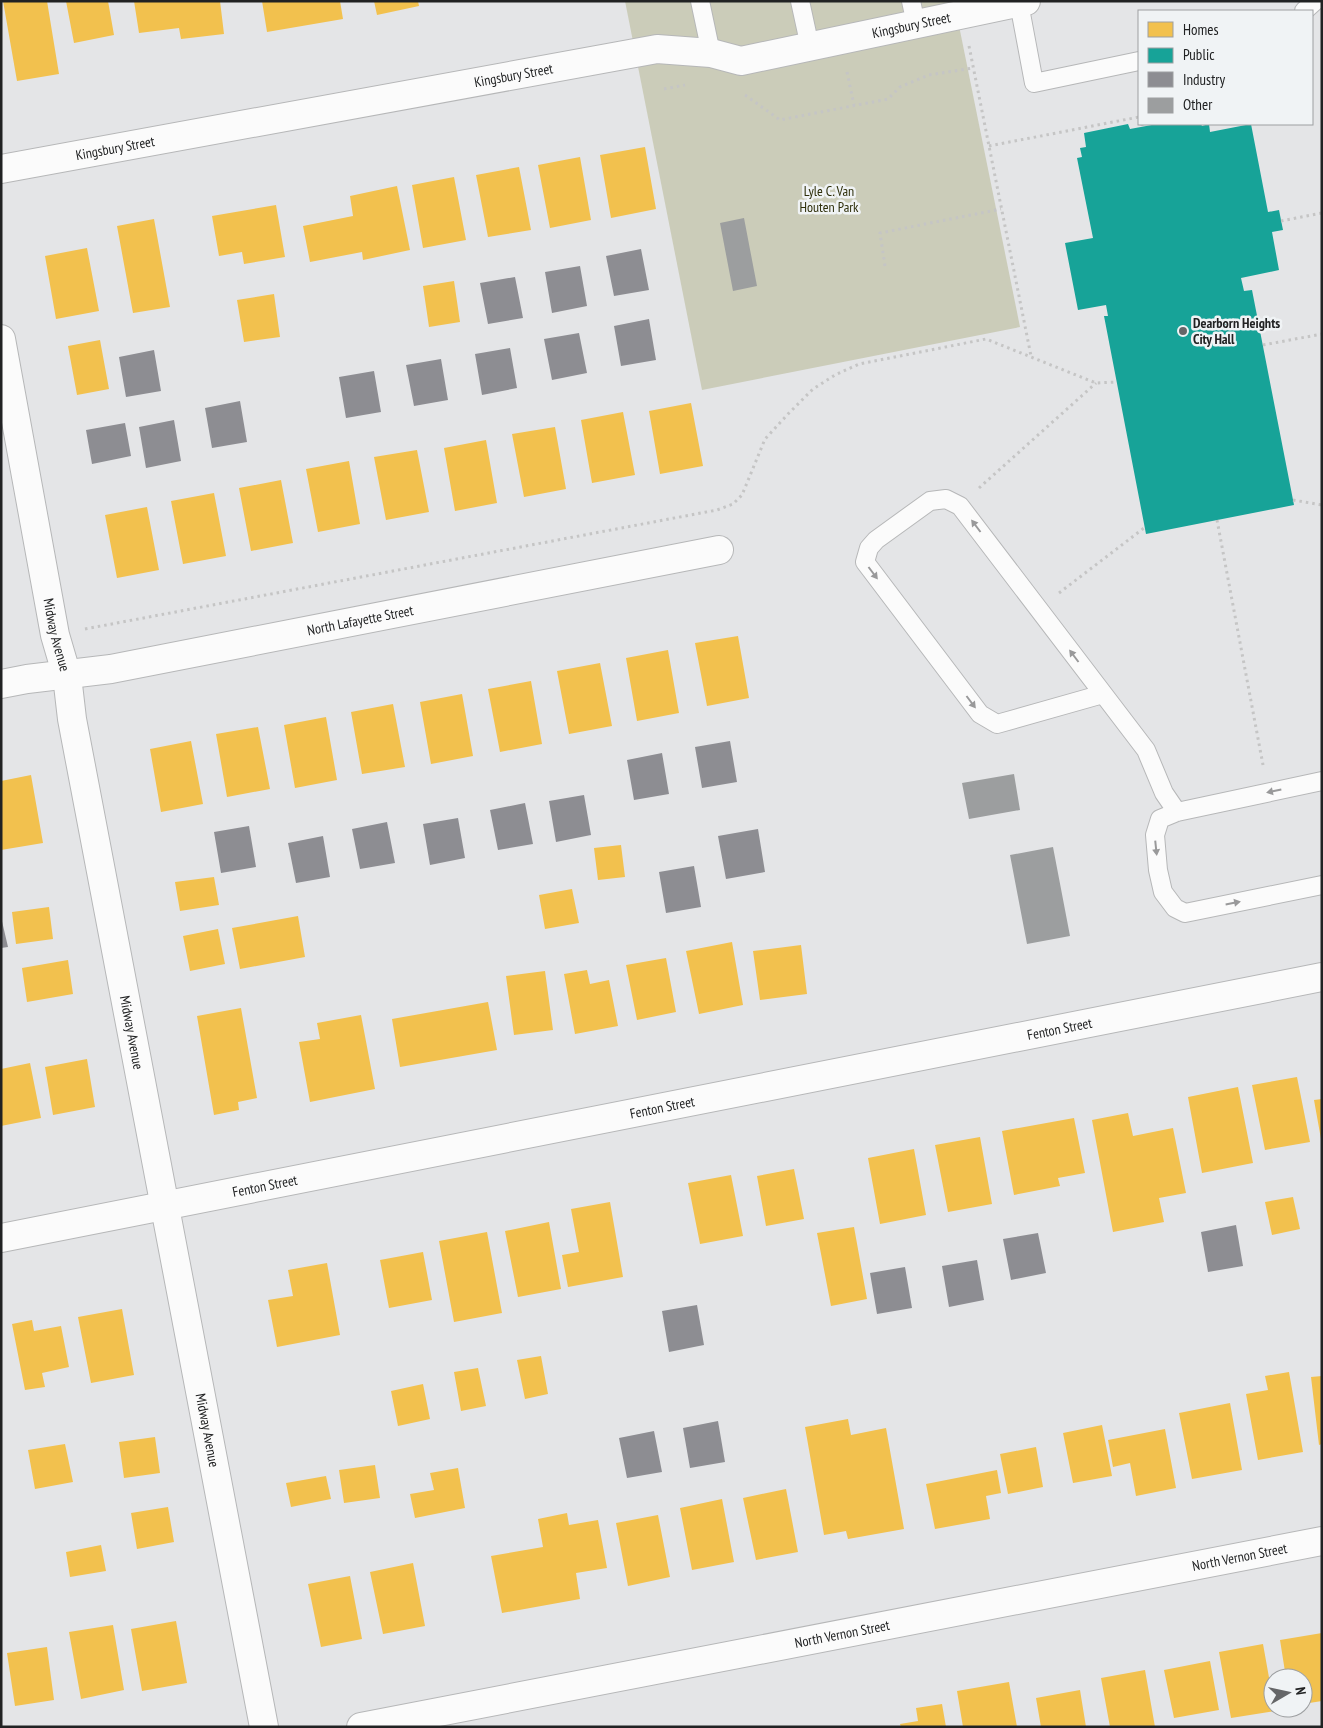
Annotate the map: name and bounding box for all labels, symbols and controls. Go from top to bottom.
street label: Kingsbury Street [870,8,952,42]
legend [1138,10,1313,125]
text: Homes [1183,20,1219,39]
text: Public [1183,45,1215,64]
street label: Kingsbury Street [473,59,554,91]
text: Industry [1183,70,1225,89]
text: Other [1183,95,1213,114]
street label: Kingsbury Street [74,132,156,164]
park label: Lyle C. Van Houten Park [799,182,859,216]
place label: Dearborn Heights City Hall [1193,314,1280,348]
marker: Dearborn Heights City Hall [1177,325,1189,337]
one-way arrow [970,520,981,533]
one-way arrow [868,566,878,580]
street label: Midway Avenue [39,597,74,674]
street label: North Lafayette Street [306,601,415,639]
one-way arrow [1069,649,1079,663]
one-way arrow [966,695,976,709]
one-way arrow [1267,787,1282,795]
one-way arrow [1152,841,1160,857]
one-way arrow [1226,899,1241,907]
street label: Midway Avenue [116,994,148,1071]
street label: Fenton Street [1026,1014,1094,1044]
street label: Fenton Street [628,1092,696,1123]
street label: Fenton Street [231,1171,299,1201]
street label: Midway Avenue [192,1392,223,1469]
street label: North Vernon Street [1191,1539,1289,1575]
street label: North Vernon Street [793,1616,891,1652]
north arrow [1263,1668,1313,1718]
text: N [1291,1686,1310,1696]

